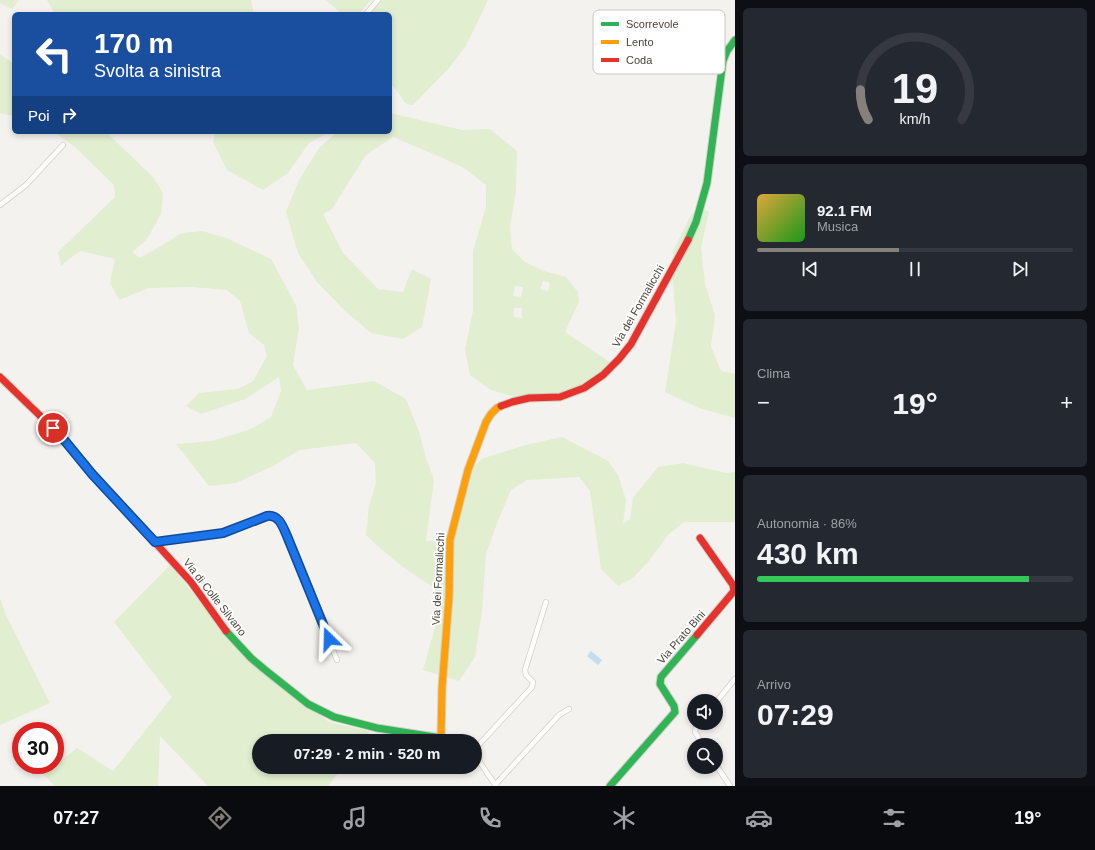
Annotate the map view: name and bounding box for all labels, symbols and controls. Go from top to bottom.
legend [593,10,725,74]
text: Scorrevole [626,18,679,30]
icon: left [28,28,80,80]
text: 170 m [94,28,173,59]
text: Lento [626,36,654,48]
text: Coda [626,54,653,66]
text: Svolta a sinistra [94,61,221,81]
text: 19 [892,65,938,112]
icon: right [58,104,80,126]
text: Poi [28,107,50,124]
text: km/h [900,110,931,126]
text: 92.1 FM [817,202,872,219]
text: Musica [817,219,858,234]
icon: previous [799,258,821,280]
icon: pause [904,258,926,280]
icon: next [1009,258,1031,280]
street label: Via dei Formalicchi [610,263,666,349]
text: Clima [757,366,790,381]
text: 19° [892,387,938,420]
text: − [757,390,770,415]
text: + [1060,390,1073,415]
pin [36,411,70,445]
icon: arrive [42,417,64,439]
text: Autonomia · 86% [757,516,857,531]
street label: Via dei Formalicchi [430,532,446,626]
text: 430 km [757,537,859,570]
street label: Via di Colle Silvano [181,556,249,638]
street label: Via Prato Bini [655,608,707,666]
position arrow [308,618,350,660]
text: Arrivo [757,677,791,692]
map controls [687,694,723,774]
button: sound [687,694,723,730]
text: 07:29 [757,698,834,731]
speed limit sign: 30 [12,722,64,774]
button: search [687,738,723,774]
text: 07:29 · 2 min · 520 m [294,745,440,762]
icon: directions [206,804,234,832]
icon: music [341,804,369,832]
icon: phone [476,804,504,832]
icon: climate [610,804,638,832]
icon: car [745,804,773,832]
icon: filters [880,804,908,832]
text: 07:27 [53,808,99,828]
text: 19° [1014,808,1042,828]

